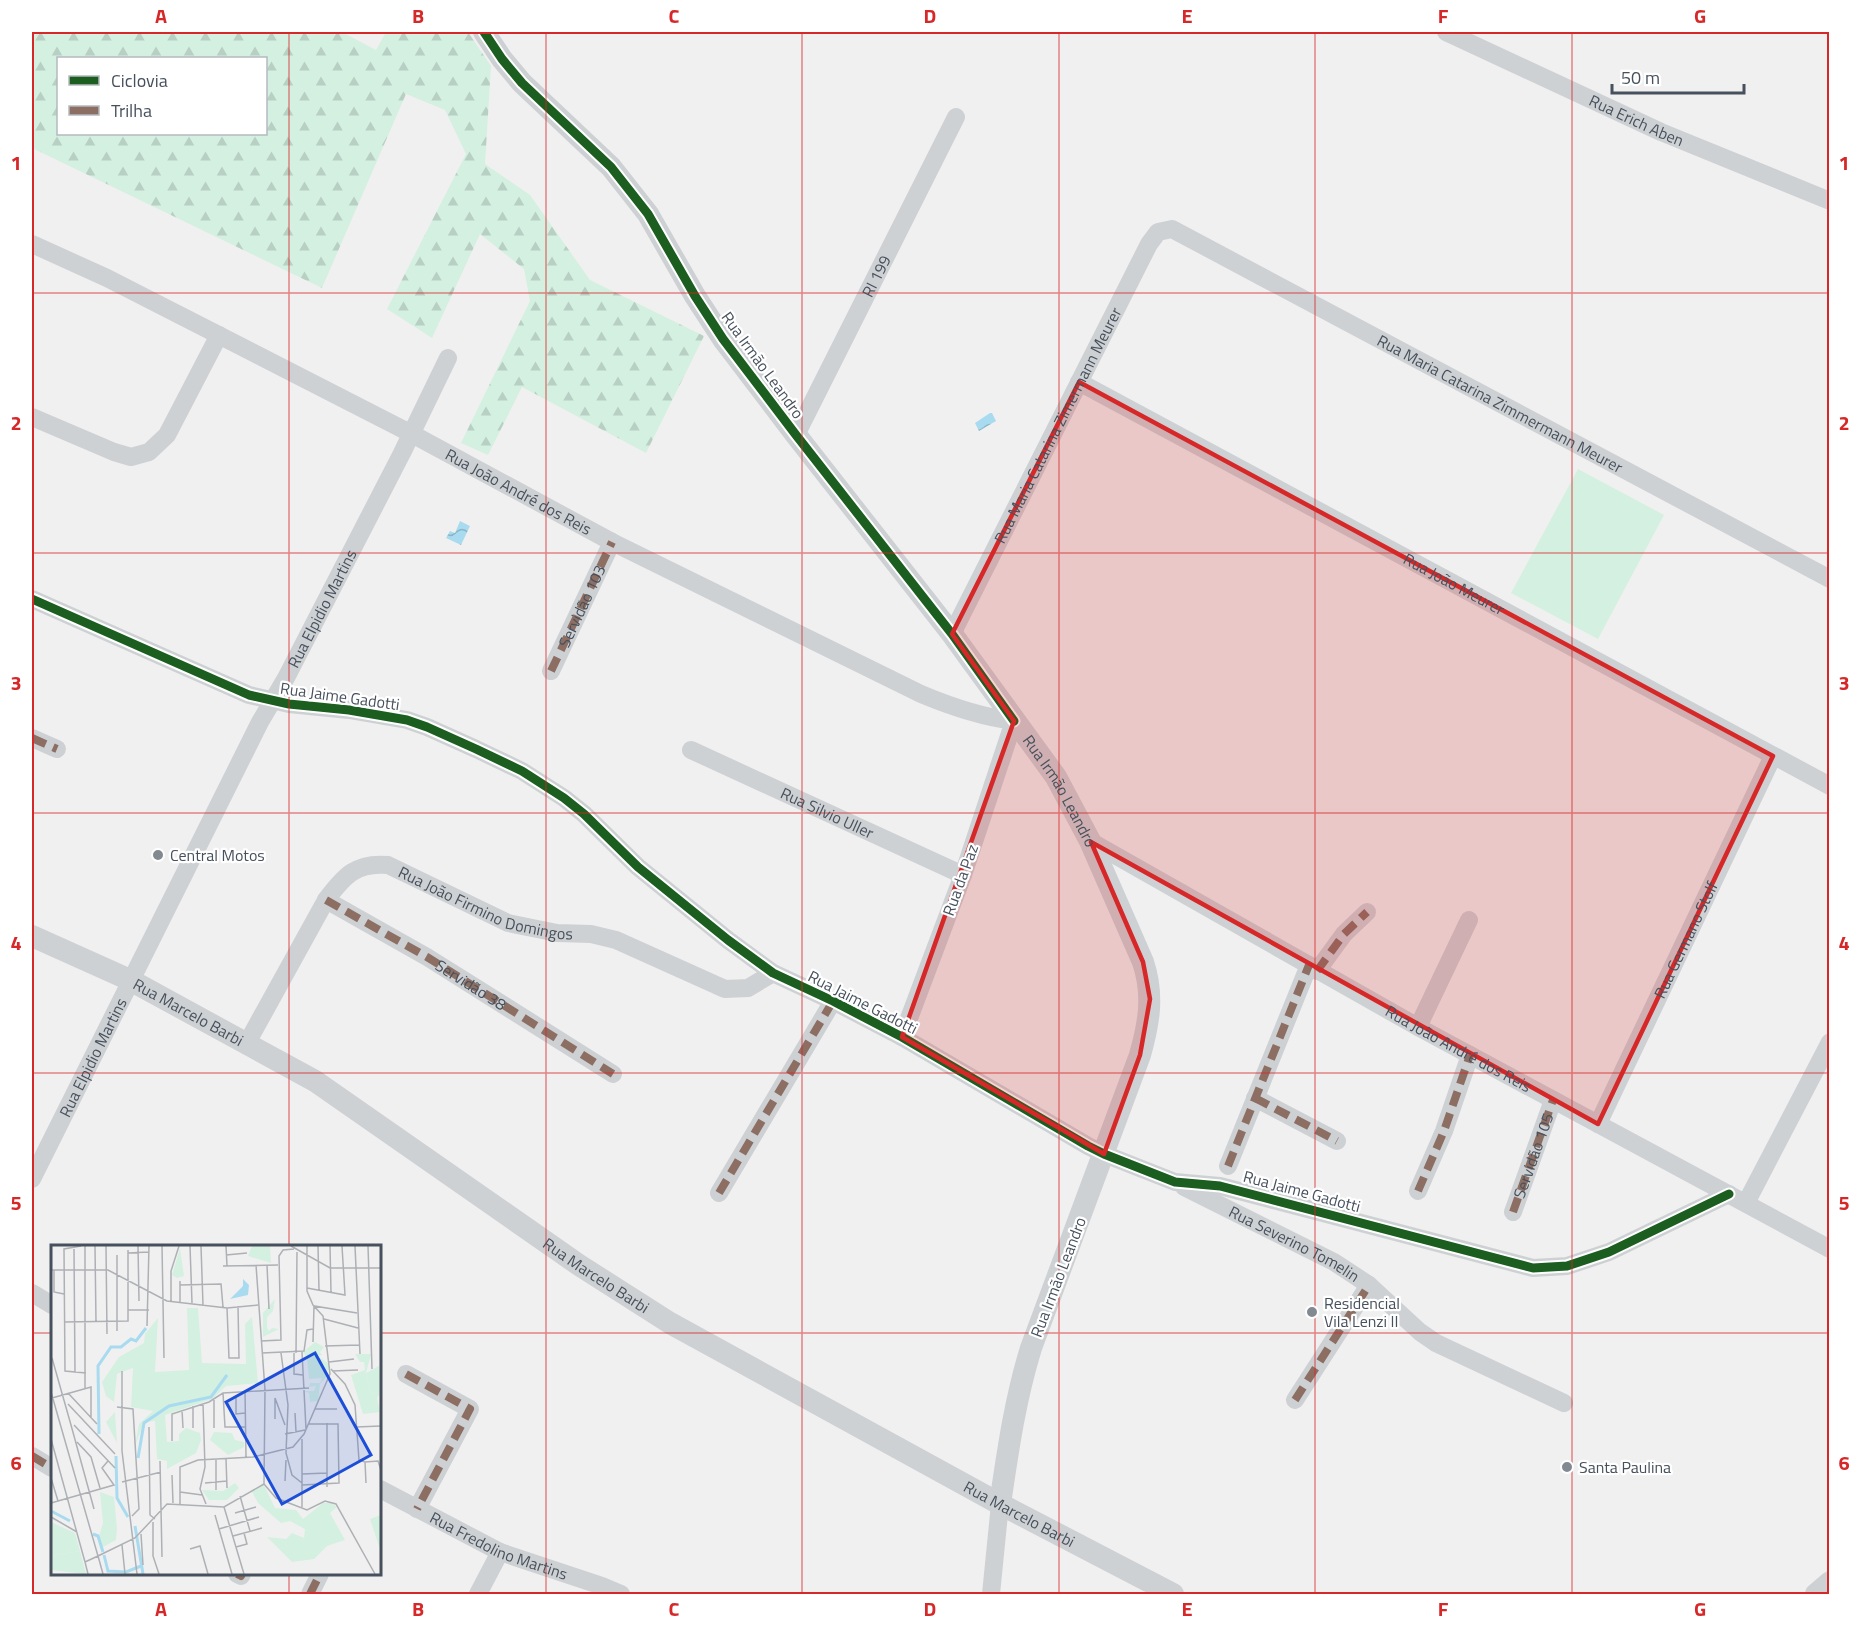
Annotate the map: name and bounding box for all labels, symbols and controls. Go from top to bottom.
text: A [155,0,167,31]
text: B [412,0,424,31]
text: C [669,0,680,31]
text: D [924,0,936,31]
text: E [1181,0,1193,31]
text: F [1438,0,1449,31]
text: G [1694,0,1706,31]
legend [57,57,267,135]
scale bar [1612,57,1744,95]
text: 50 m [1621,64,1660,91]
text: Ciclovia [111,67,168,94]
street label: Rua Erich Aben [1585,88,1687,152]
text: Trilha [111,97,152,124]
text: 1 [10,147,22,178]
text: 1 [1838,147,1850,178]
street label: RI 199 [855,251,897,301]
street label: Rua Maria Catarina Zimermann Meurer [988,302,1127,547]
street label: Rua Irmão Leandro [716,306,810,424]
street label: Rua Maria Catarina Zimmermann Meurer [1373,328,1628,479]
text: 2 [10,407,22,438]
text: 2 [1838,407,1850,438]
street label: Rua João André dos Reis [441,442,596,541]
street label: Rua Elpidio Martins [281,545,362,672]
street label: Rua João Meurer [1399,547,1510,621]
street label: Servidão 103 [552,561,612,651]
text: 3 [10,667,22,698]
text: 3 [1838,667,1850,698]
street label: Rua Jaime Gadotti [279,676,401,716]
street label: Rua Irmão Leandro [1017,730,1103,851]
street label: Rua Silvio Uller [777,781,878,845]
street label: Rua da Paz [936,841,984,919]
place label: Central Motos [170,843,265,867]
marker: Central Motos [151,848,165,862]
street label: Rua João Firmino Domingos [394,860,573,945]
street label: Rua Germano Stolf [1648,877,1724,1002]
text: 4 [10,927,22,958]
text: 4 [1838,927,1850,958]
street label: Servidão 38 [431,953,511,1016]
street label: Rua Jaime Gadotti [804,964,922,1040]
street label: Rua Marcelo Barbi [129,972,248,1052]
street label: Rua Elpidio Martins [53,994,133,1121]
street label: Rua João André dos Reis [1381,999,1536,1098]
street label: Servidão 105 [1507,1110,1559,1201]
street label: Rua Jaime Gadotti [1241,1164,1363,1218]
text: 5 [10,1187,22,1218]
text: 5 [1838,1187,1850,1218]
street label: Rua Severino Tomelin [1225,1199,1364,1288]
street label: Rua Irmão Leandro [1024,1213,1092,1341]
street label: Rua Marcelo Barbi [538,1231,654,1319]
inset map [51,1245,381,1575]
place label: Residencial Vila Lenzi II [1324,1291,1400,1333]
marker: Residencial Vila Lenzi II [1305,1305,1319,1319]
text: 6 [10,1447,22,1478]
text: 6 [1838,1447,1850,1478]
place label: Santa Paulina [1579,1455,1671,1479]
marker: Santa Paulina [1560,1460,1574,1474]
street label: Rua Marcelo Barbi [959,1474,1079,1553]
street label: Rua Fredolino Martins [426,1505,571,1586]
text: A [155,1593,167,1624]
text: B [412,1593,424,1624]
text: C [669,1593,680,1624]
text: D [924,1593,936,1624]
text: E [1181,1593,1193,1624]
text: F [1438,1593,1449,1624]
text: G [1694,1593,1706,1624]

